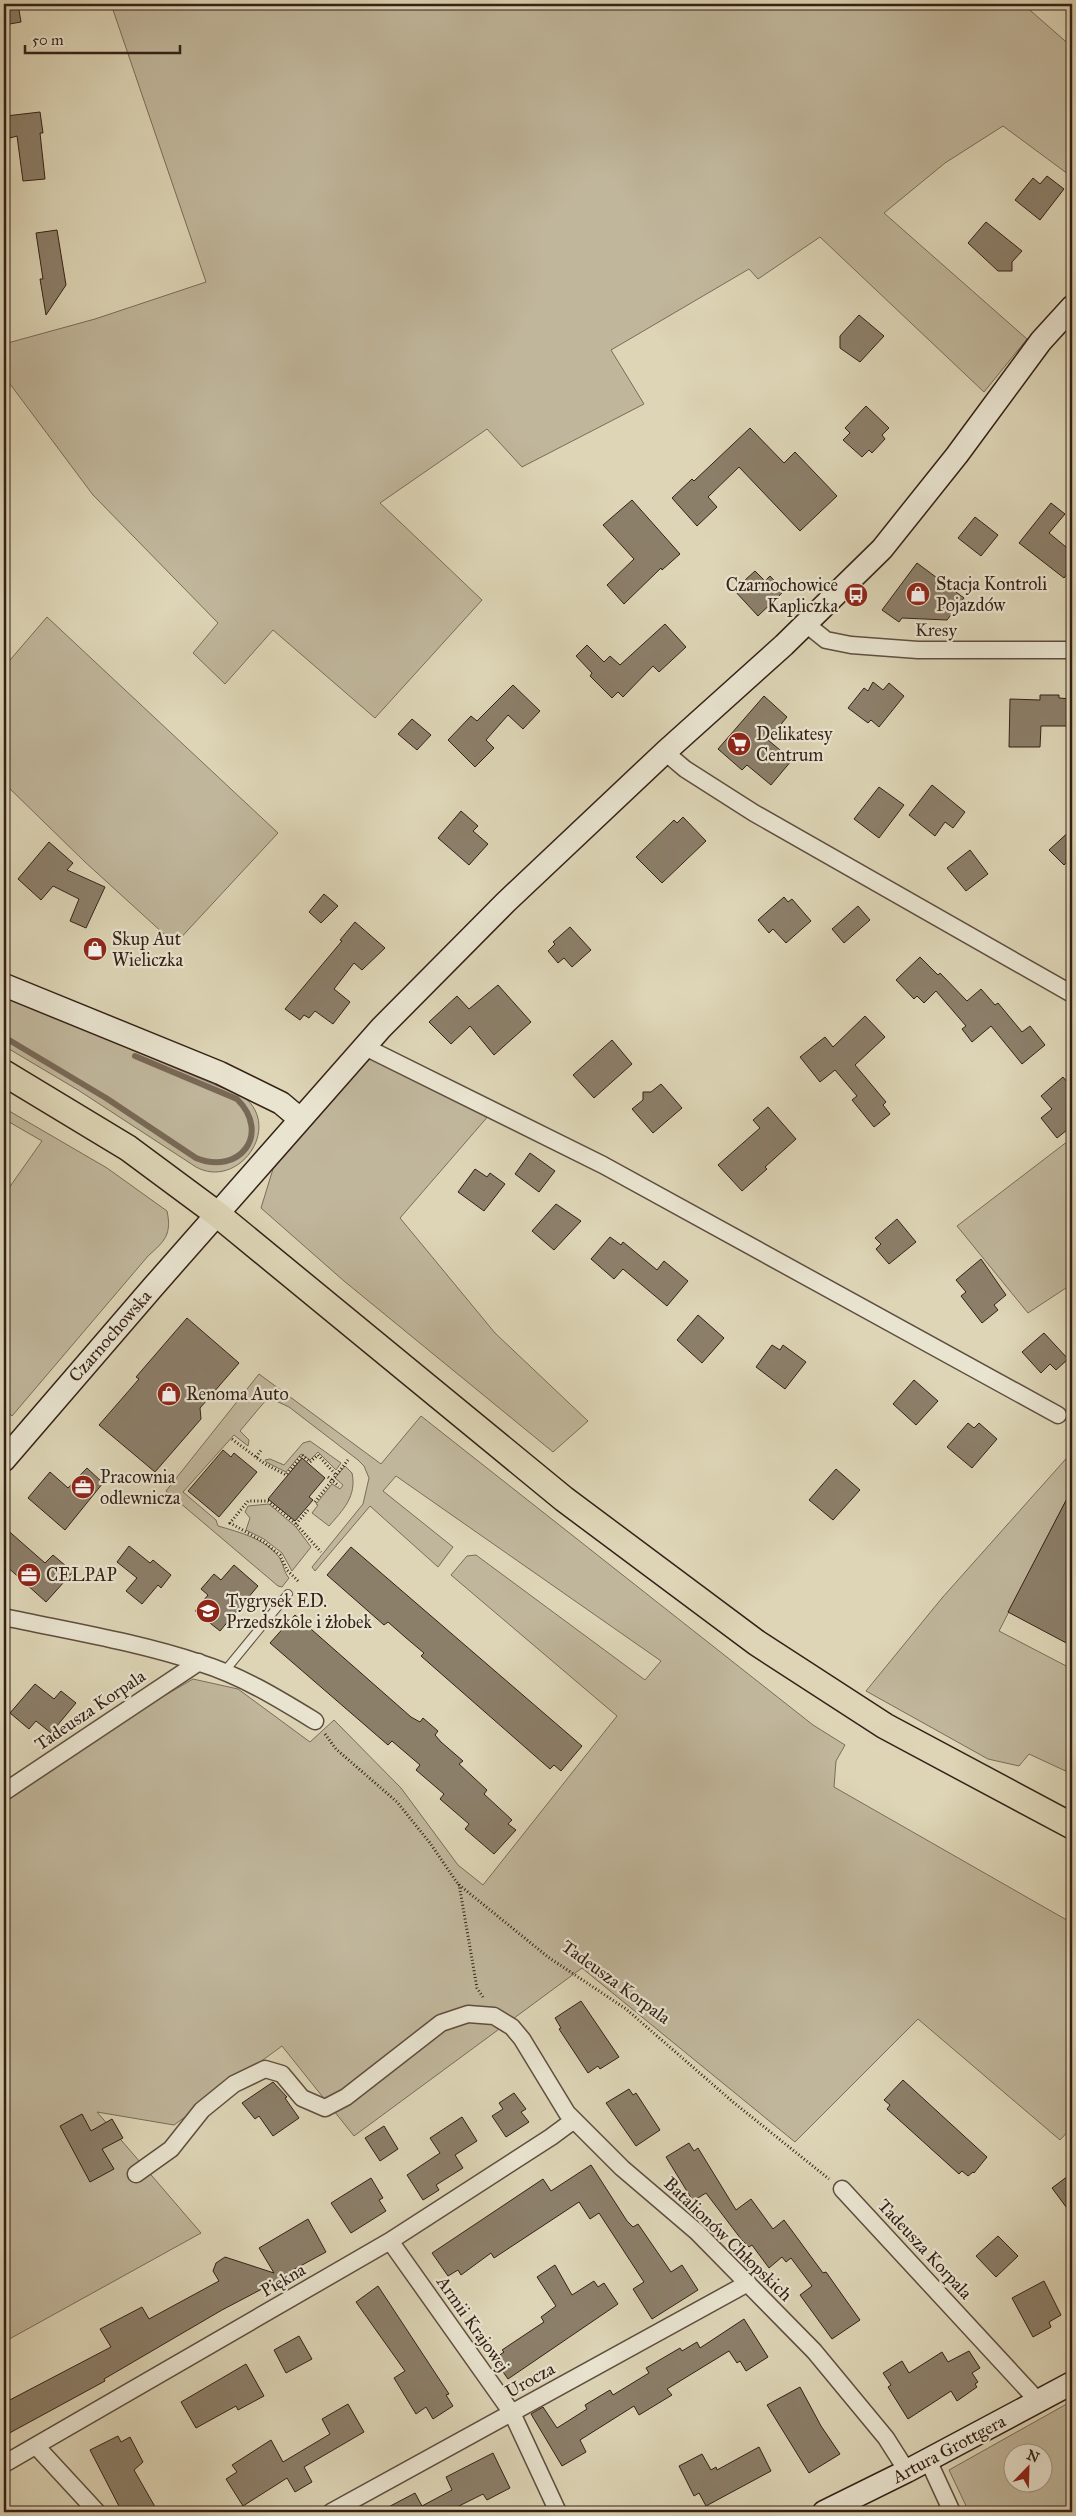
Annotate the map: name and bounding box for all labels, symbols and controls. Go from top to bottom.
scale bar [25,22,180,54]
text: 50 m [32,31,64,49]
place label: Stacja Kontroli Pojazdów [936,573,1047,616]
place label: Czarnochowice Kapliczka [726,574,838,617]
shop icon: Stacja Kontroli Pojazdów [905,581,931,607]
bus stop icon: Czarnochowice Kapliczka [843,582,869,608]
street label: Kresy [915,619,958,641]
place label: Delikatesy Centrum [756,723,833,766]
supermarket icon: Delikatesy Centrum [726,731,752,757]
place label: Skup Aut Wieliczka [112,928,183,971]
shop icon: Skup Aut Wieliczka [82,936,108,962]
street label: Czarnochowska [64,1285,156,1387]
shop icon: Renoma Auto [156,1381,182,1407]
place label: Renoma Auto [186,1383,289,1405]
place label: Pracownia odlewnicza [100,1466,181,1509]
office icon: Pracownia odlewnicza [70,1474,96,1500]
office icon: CELPAP [16,1562,42,1588]
place label: CELPAP [46,1564,117,1586]
place label: Tygrysek ED. Przedszkole i żłobek [226,1590,372,1633]
school or university icon: Tygrysek ED. Przedszkole i żłobek [195,1598,221,1624]
street label: Tadeusza Korpala [30,1665,150,1755]
street label: Tadeusza Korpala [557,1935,675,2029]
street label: Batalionów Chłopskich [659,2172,797,2306]
street label: Tadeusza Korpala [873,2194,977,2304]
street label: Piękna [257,2258,310,2302]
street label: Armii Krajowej [431,2271,514,2376]
street label: Urocza [501,2357,559,2403]
street label: Artura Grottgera [888,2410,1010,2489]
north arrow [1004,2444,1054,2494]
text: N [1024,2446,1042,2467]

